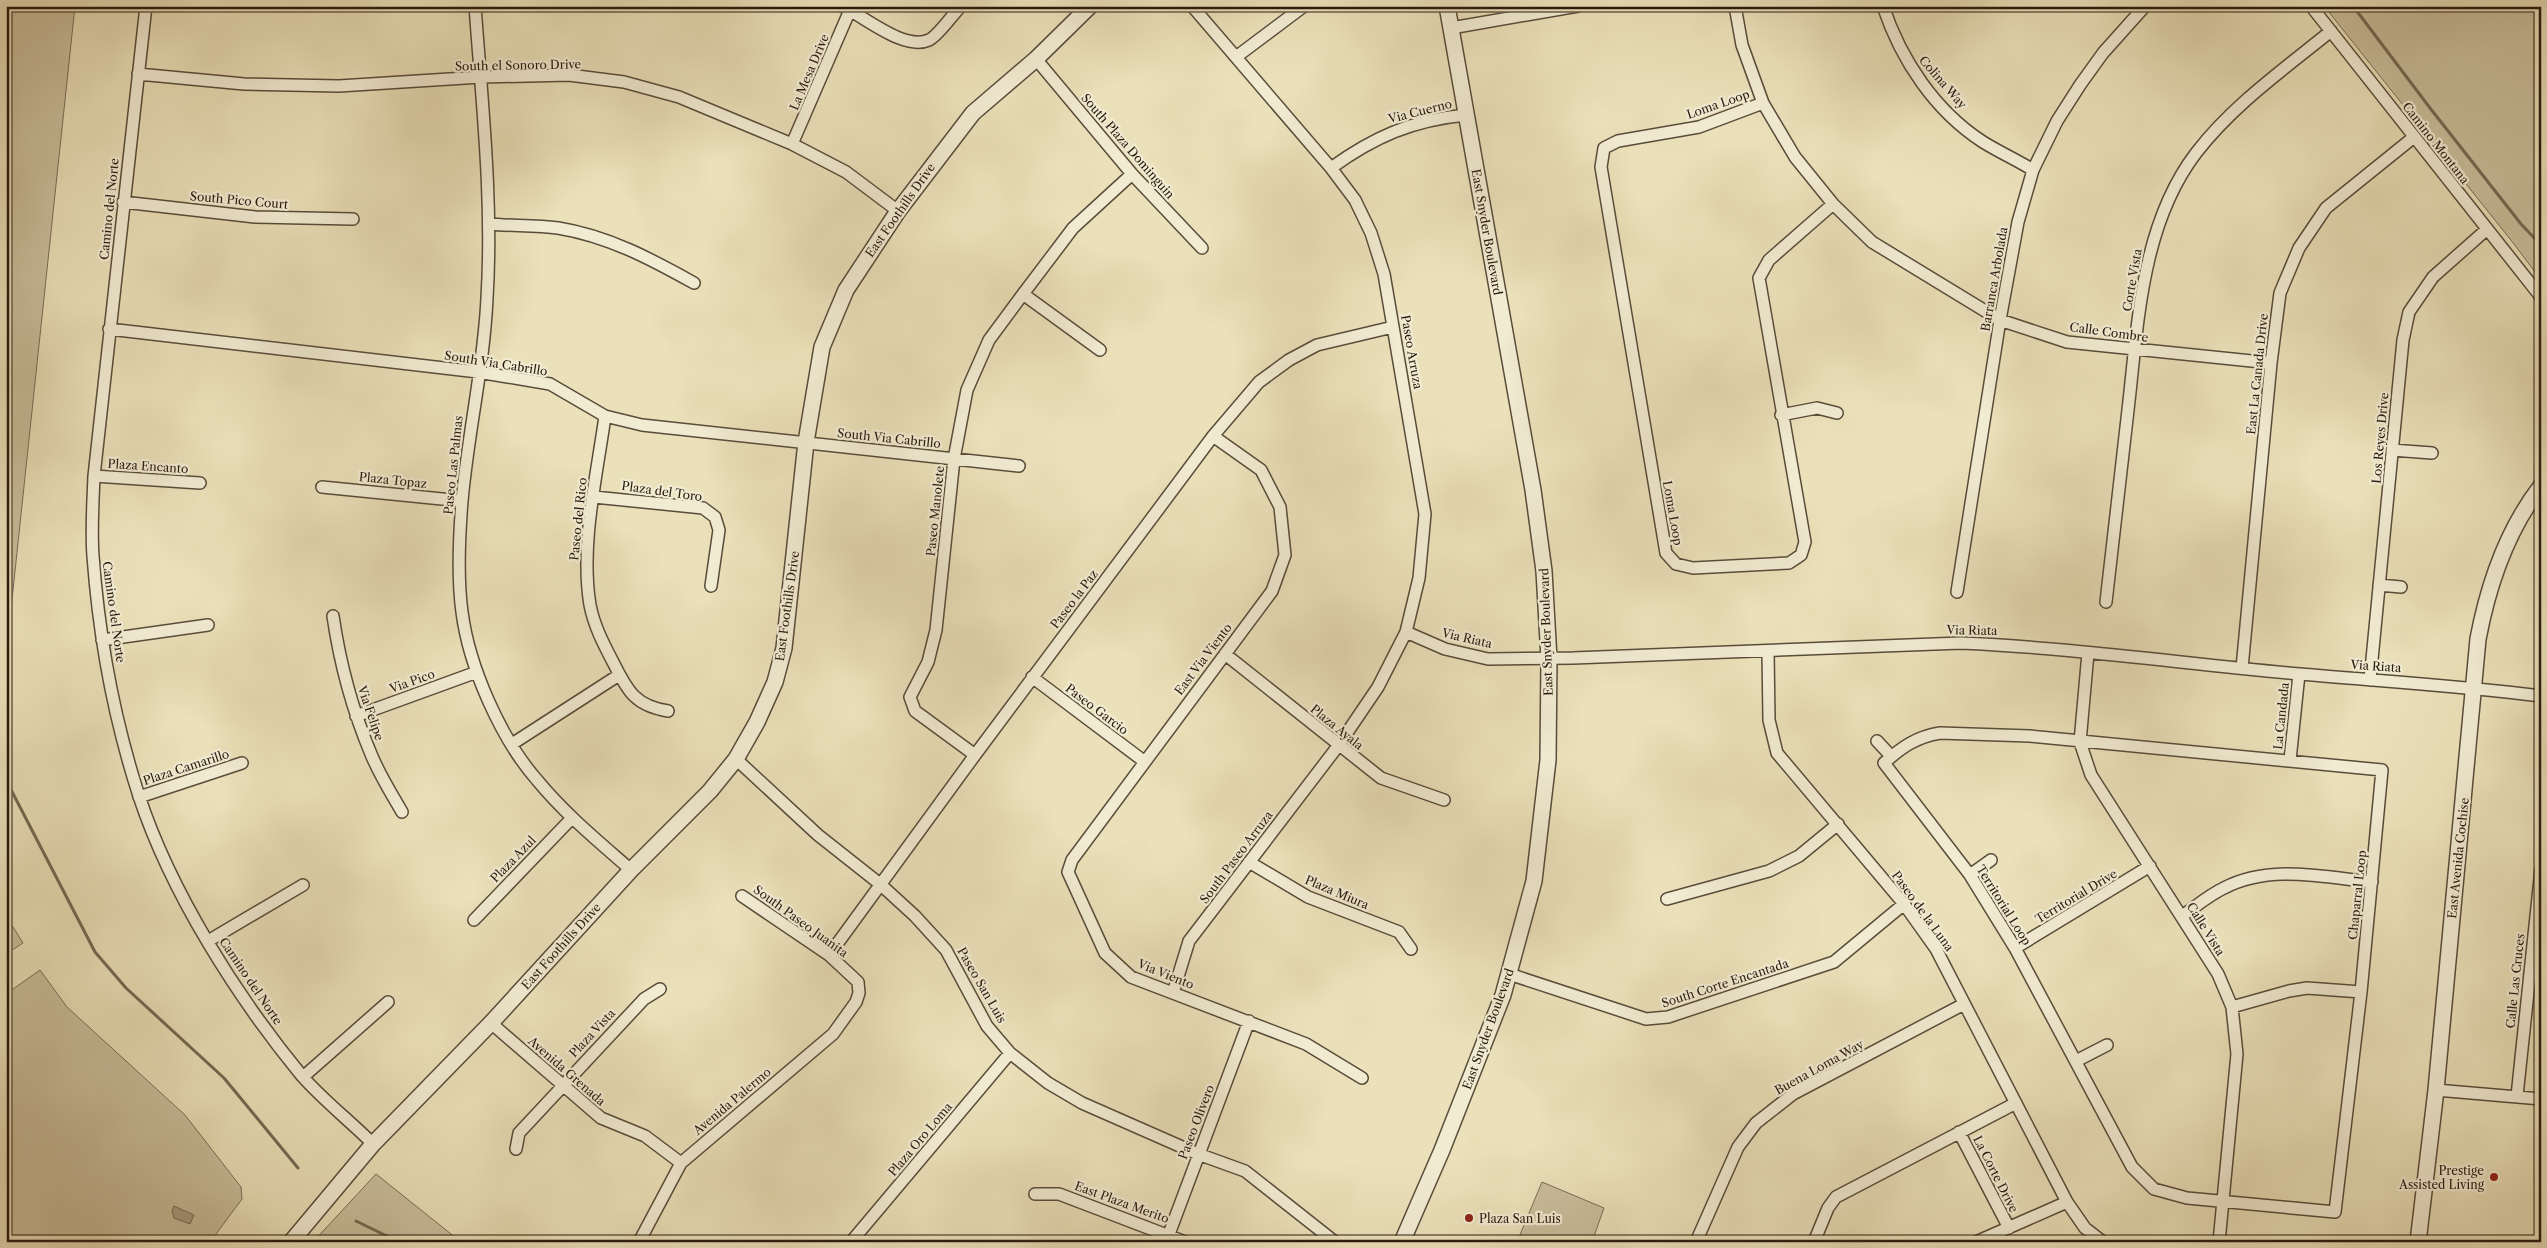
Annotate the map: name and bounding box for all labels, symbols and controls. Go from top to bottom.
street label: La Mesa Drive [786,31,832,112]
street label: Colina Way [1916,53,1970,112]
street label: South el Sonoro Drive [455,56,582,74]
street label: Loma Loop [1684,86,1752,122]
street label: South Plaza Dominguin [1078,90,1178,202]
street label: Via Cuerno [1386,96,1453,126]
street label: Camino Montana [2399,99,2473,187]
street label: Camino del Norte [96,157,122,261]
street label: East Foothills Drive [862,160,938,260]
street label: East Snyder Boulevard [1469,168,1506,297]
street label: South Pico Court [189,188,290,212]
street label: Barranca Arbolada [1977,225,2011,332]
street label: Corte Vista [2119,247,2145,313]
street label: East La Canada Drive [2243,312,2271,435]
street label: Paseo Arruza [1398,314,1426,391]
street label: Calle Combre [2069,319,2150,345]
street label: South Via Cabrillo [443,347,549,379]
street label: Los Reyes Drive [2369,391,2391,484]
street label: Paseo Las Palmas [440,415,466,515]
street label: South Via Cabrillo [836,425,942,451]
street label: Plaza Encanto [107,456,189,476]
street label: Paseo Manolete [923,465,947,557]
street label: Plaza Topaz [358,469,428,491]
street label: Paseo del Rico [566,477,590,561]
street label: Plaza del Toro [621,478,703,504]
street label: Loma Loop [1660,479,1686,547]
street label: East Foothills Drive [772,550,802,662]
street label: Camino del Norte [99,560,129,664]
street label: Paseo la Paz [1047,567,1101,631]
street label: East Snyder Boulevard [1536,567,1556,696]
street label: East Via Viento [1171,620,1235,698]
street label: Via Riata [1945,622,1998,638]
street label: Via Riata [1439,625,1494,651]
street label: Via Riata [2349,657,2403,675]
street label: Via Pico [386,666,437,696]
street label: Paseo Garcio [1063,681,1131,737]
street label: La Candada [2270,681,2292,750]
street label: Via Felipe [354,683,387,743]
street label: Plaza Ayala [1308,701,1367,753]
street label: Plaza Camarillo [141,746,231,788]
street label: East Avenida Cochise [2444,796,2472,919]
street label: South Paseo Arruza [1196,807,1276,906]
street label: Plaza Azul [487,832,539,885]
street label: Chaparral Loop [2345,849,2369,941]
street label: Territorial Loop [1973,862,2035,948]
street label: Territorial Drive [2032,866,2120,926]
street label: Paseo de la Luna [1889,868,1958,955]
street label: Plaza Miura [1303,872,1372,912]
street label: South Paseo Juanita [751,882,852,961]
street label: East Foothills Drive [518,899,604,992]
street label: Calle Vista [2184,899,2229,959]
street label: Calle Las Cruces [2503,933,2527,1029]
street label: Camino del Norte [216,934,286,1028]
street label: Paseo San Luis [954,944,1010,1026]
street label: South Corte Encantada [1660,955,1791,1011]
street label: Via Viento [1135,956,1196,992]
street label: East Snyder Boulevard [1459,966,1517,1092]
street label: Plaza Vista [566,1005,619,1060]
street label: Avenida Grenada [524,1033,609,1109]
street label: Buena Loma Way [1772,1036,1866,1098]
street label: Avenida Palermo [689,1064,774,1139]
street label: Paseo Olivero [1175,1083,1217,1161]
street label: Plaza Oro Loma [885,1099,956,1179]
street label: La Corte Drive [1970,1133,2022,1215]
place label: Prestige Assisted Living [2398,1163,2485,1192]
marker: Prestige Assisted Living [2488,1171,2500,1183]
street label: East Plaza Merito [1073,1178,1171,1226]
place label: Plaza San Luis [1479,1211,1561,1226]
marker: Plaza San Luis [1463,1212,1475,1224]

